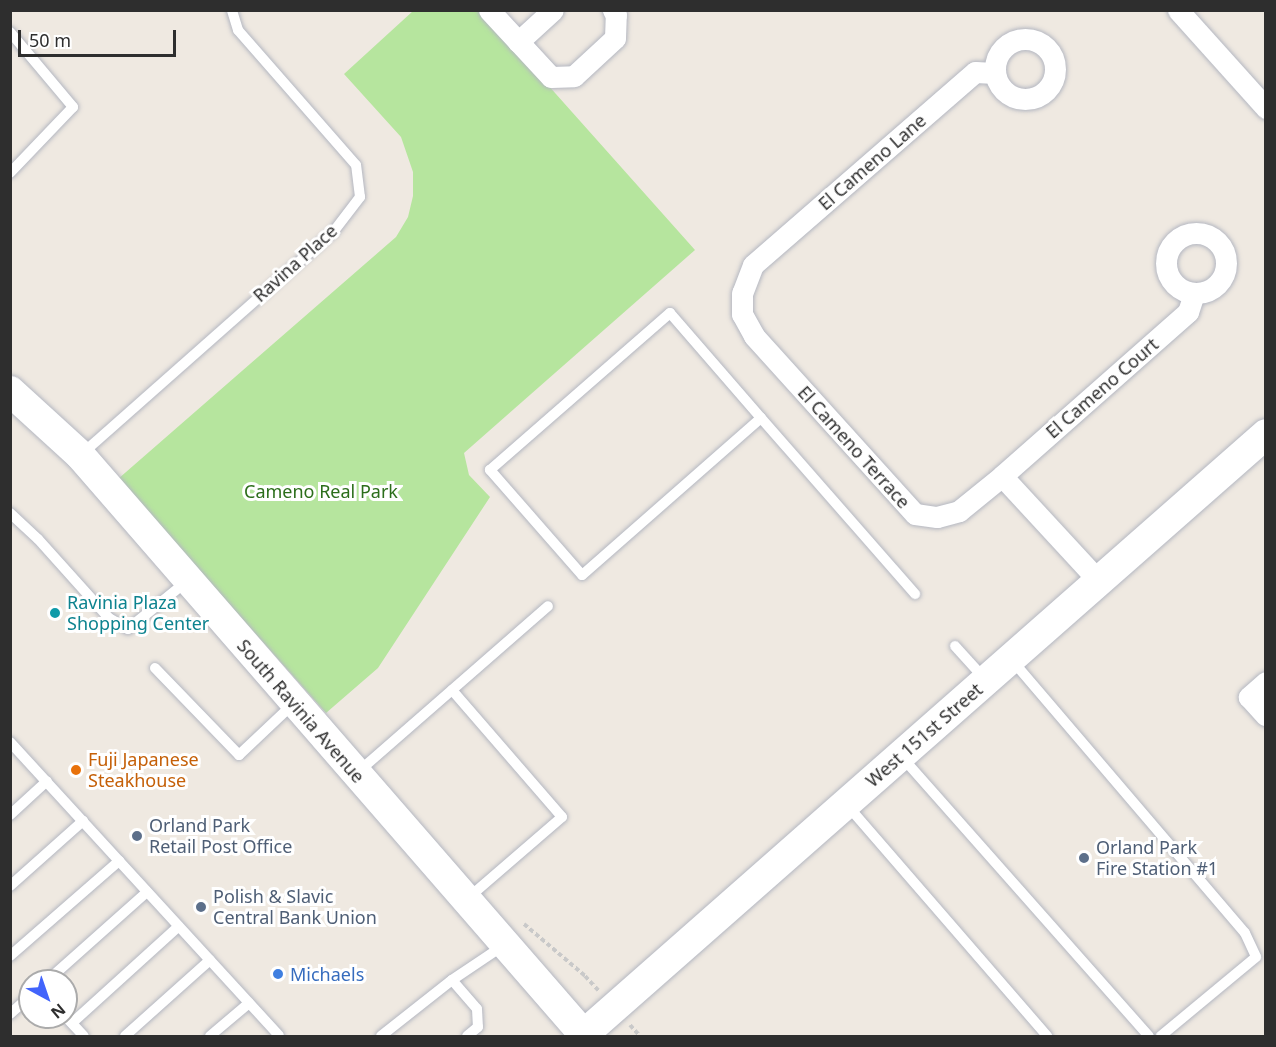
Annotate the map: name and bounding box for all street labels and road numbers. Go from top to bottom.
street label: El Cameno Lane [814,109,930,215]
street label: Ravina Place [249,220,341,306]
street label: El Cameno Court [1041,333,1163,443]
street label: El Cameno Terrace [794,382,914,512]
street label: South Ravinia Avenue [233,635,369,787]
street label: West 151st Street [861,679,987,791]

